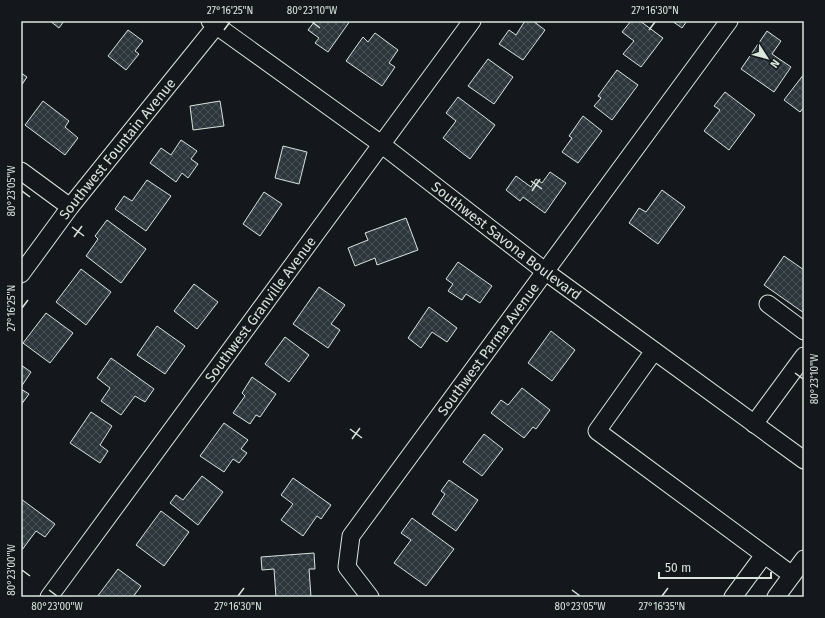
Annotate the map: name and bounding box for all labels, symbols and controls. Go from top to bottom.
text: 27°16'25"N [207,5,253,17]
text: 80°23'10"W [287,5,338,17]
text: 27°16'30"N [631,5,679,17]
north arrow [747,38,787,78]
text: N [767,57,782,70]
street label: Southwest Fountain Avenue [55,75,179,223]
text: 80°23'05"W [6,165,18,216]
street label: Southwest Savona Boulevard [428,178,585,303]
street label: Southwest Granville Avenue [201,233,319,385]
street label: Southwest Parma Avenue [434,279,543,419]
text: 27°16'25"N [6,285,18,331]
text: 80°23'10"W [809,353,821,404]
text: 80°23'00"W [6,543,18,596]
scale bar [659,554,771,580]
text: 50 m [665,561,691,575]
text: 80°23'00"W [31,601,84,613]
text: 27°16'30"N [214,601,262,613]
text: 80°23'05"W [555,601,606,613]
text: 27°16'35"N [639,601,685,613]

